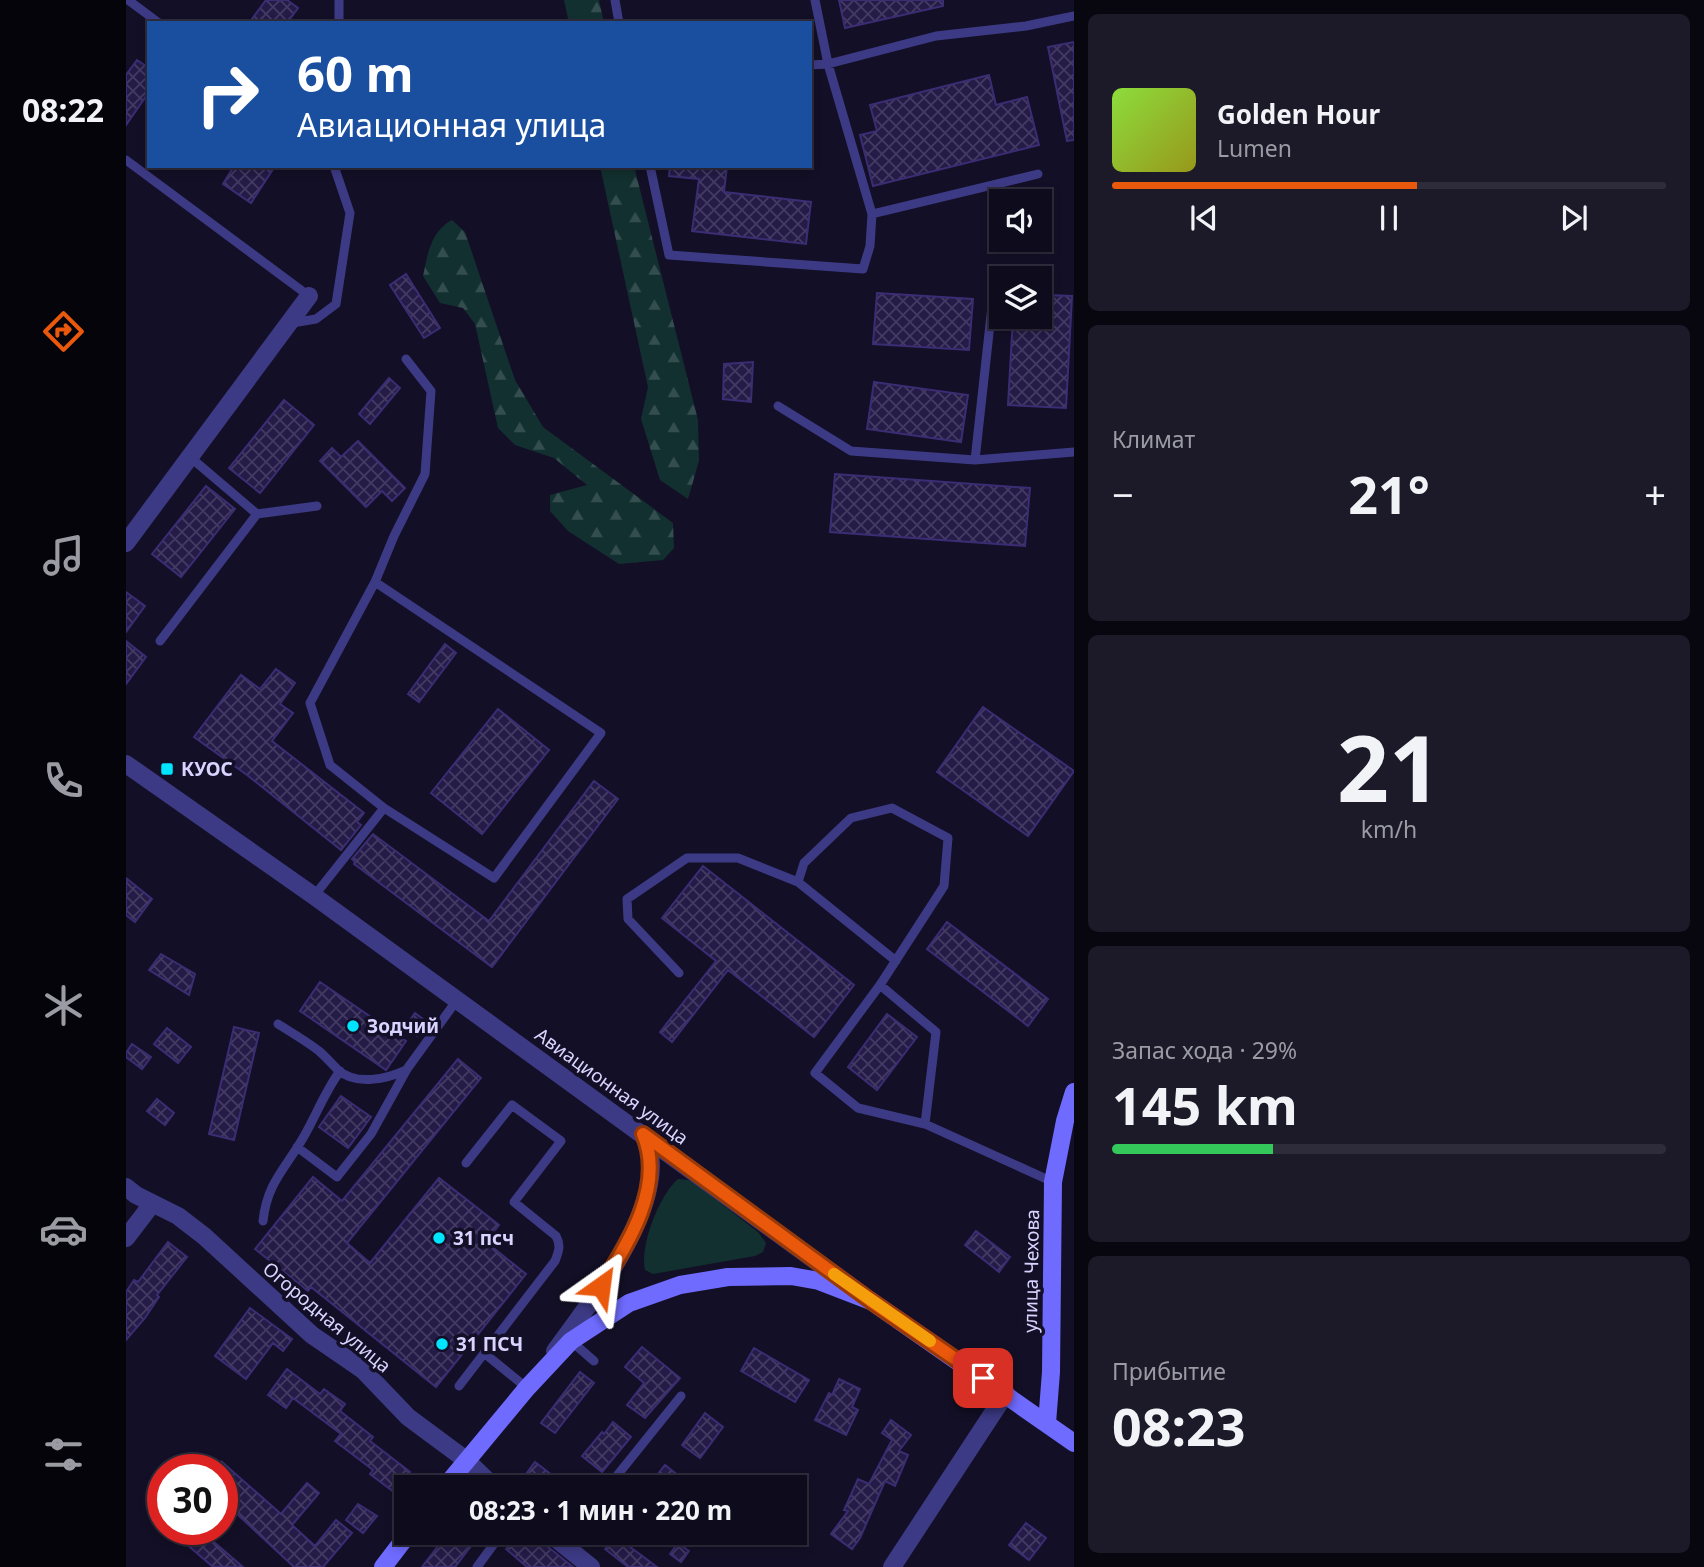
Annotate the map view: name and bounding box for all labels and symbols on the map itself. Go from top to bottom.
place label: КУОС [181,756,233,782]
marker: КУОС [159,761,175,777]
place label: Зодчий [367,1013,439,1039]
marker: Зодчий [345,1018,361,1034]
street label: Авиационная улица [530,1022,694,1150]
street label: улица Чехова [1017,1209,1045,1333]
place label: 31 псч [453,1225,514,1251]
marker: 31 псч [431,1230,447,1246]
position arrow [564,1249,638,1323]
street label: Огородная улица [257,1256,397,1378]
place label: 31 ПСЧ [456,1331,523,1357]
marker: 31 ПСЧ [434,1336,450,1352]
pin [953,1348,1013,1408]
speed limit sign: 30 [147,1454,238,1545]

